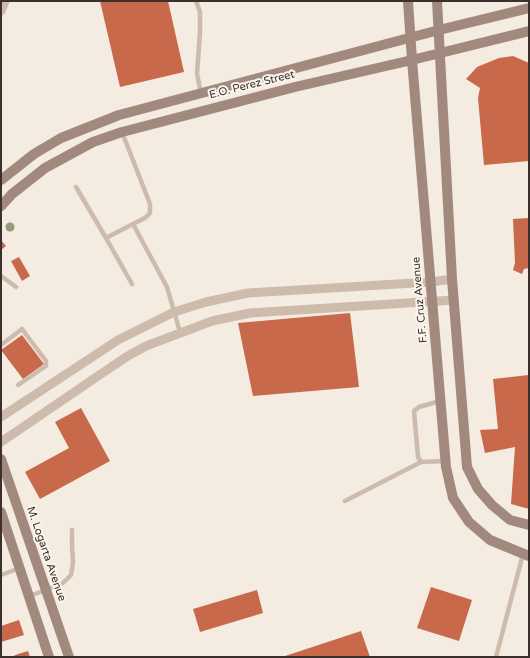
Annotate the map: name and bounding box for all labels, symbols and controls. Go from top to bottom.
street label: E.O. Perez Street [208,68,296,102]
street label: F.F. Cruz Avenue [410,256,430,344]
street label: M. Logarta Avenue [24,505,68,603]

